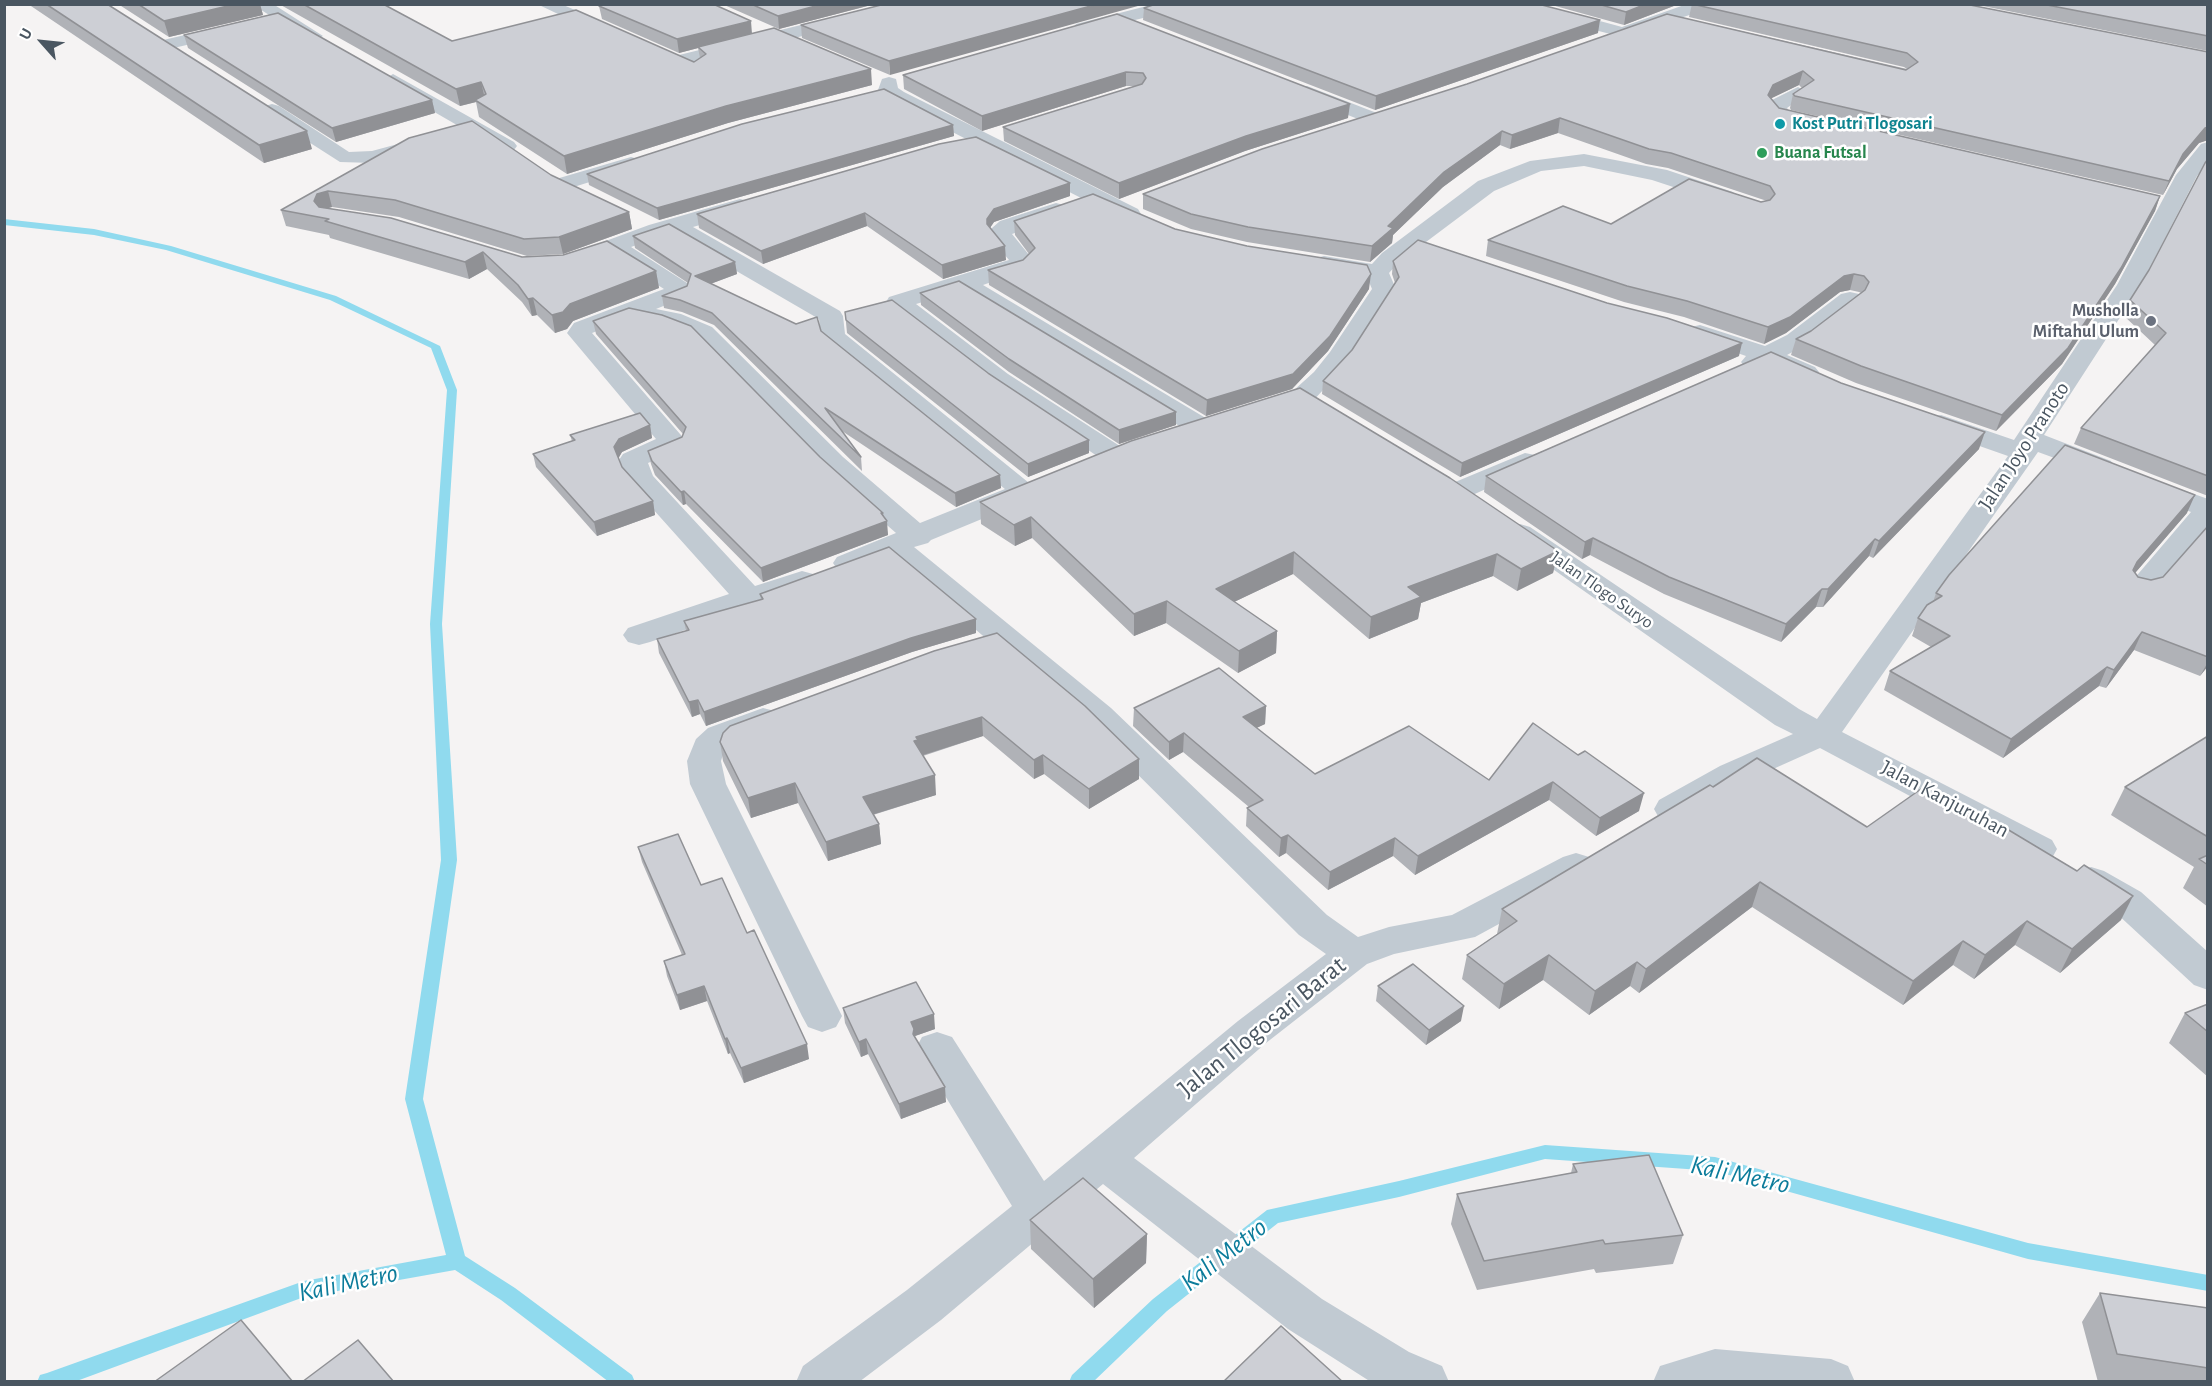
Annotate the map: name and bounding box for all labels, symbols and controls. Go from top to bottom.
north arrow [12,12,72,72]
text: U [17,26,35,42]
place label: Kost Putri Tlogosari [1792,113,1933,135]
marker: Kost Putri Tlogosari [1773,117,1787,131]
place label: Buana Futsal [1774,142,1867,164]
marker: Buana Futsal [1755,146,1769,160]
place label: Musholla Miftahul Ulum [2033,300,2139,342]
marker: Musholla Miftahul Ulum [2144,314,2158,328]
street label: Jalan Joyo Pranoto [1973,377,2075,515]
street label: Jalan Tlogo Suryo [1546,547,1658,633]
street label: Jalan Kanjuruhan [1877,755,2013,843]
street label: Jalan Tlogosari Barat [1172,950,1352,1104]
water label: Kali Metro [1687,1149,1793,1201]
water label: Kali Metro [1174,1211,1274,1299]
water label: Kali Metro [295,1257,401,1309]

